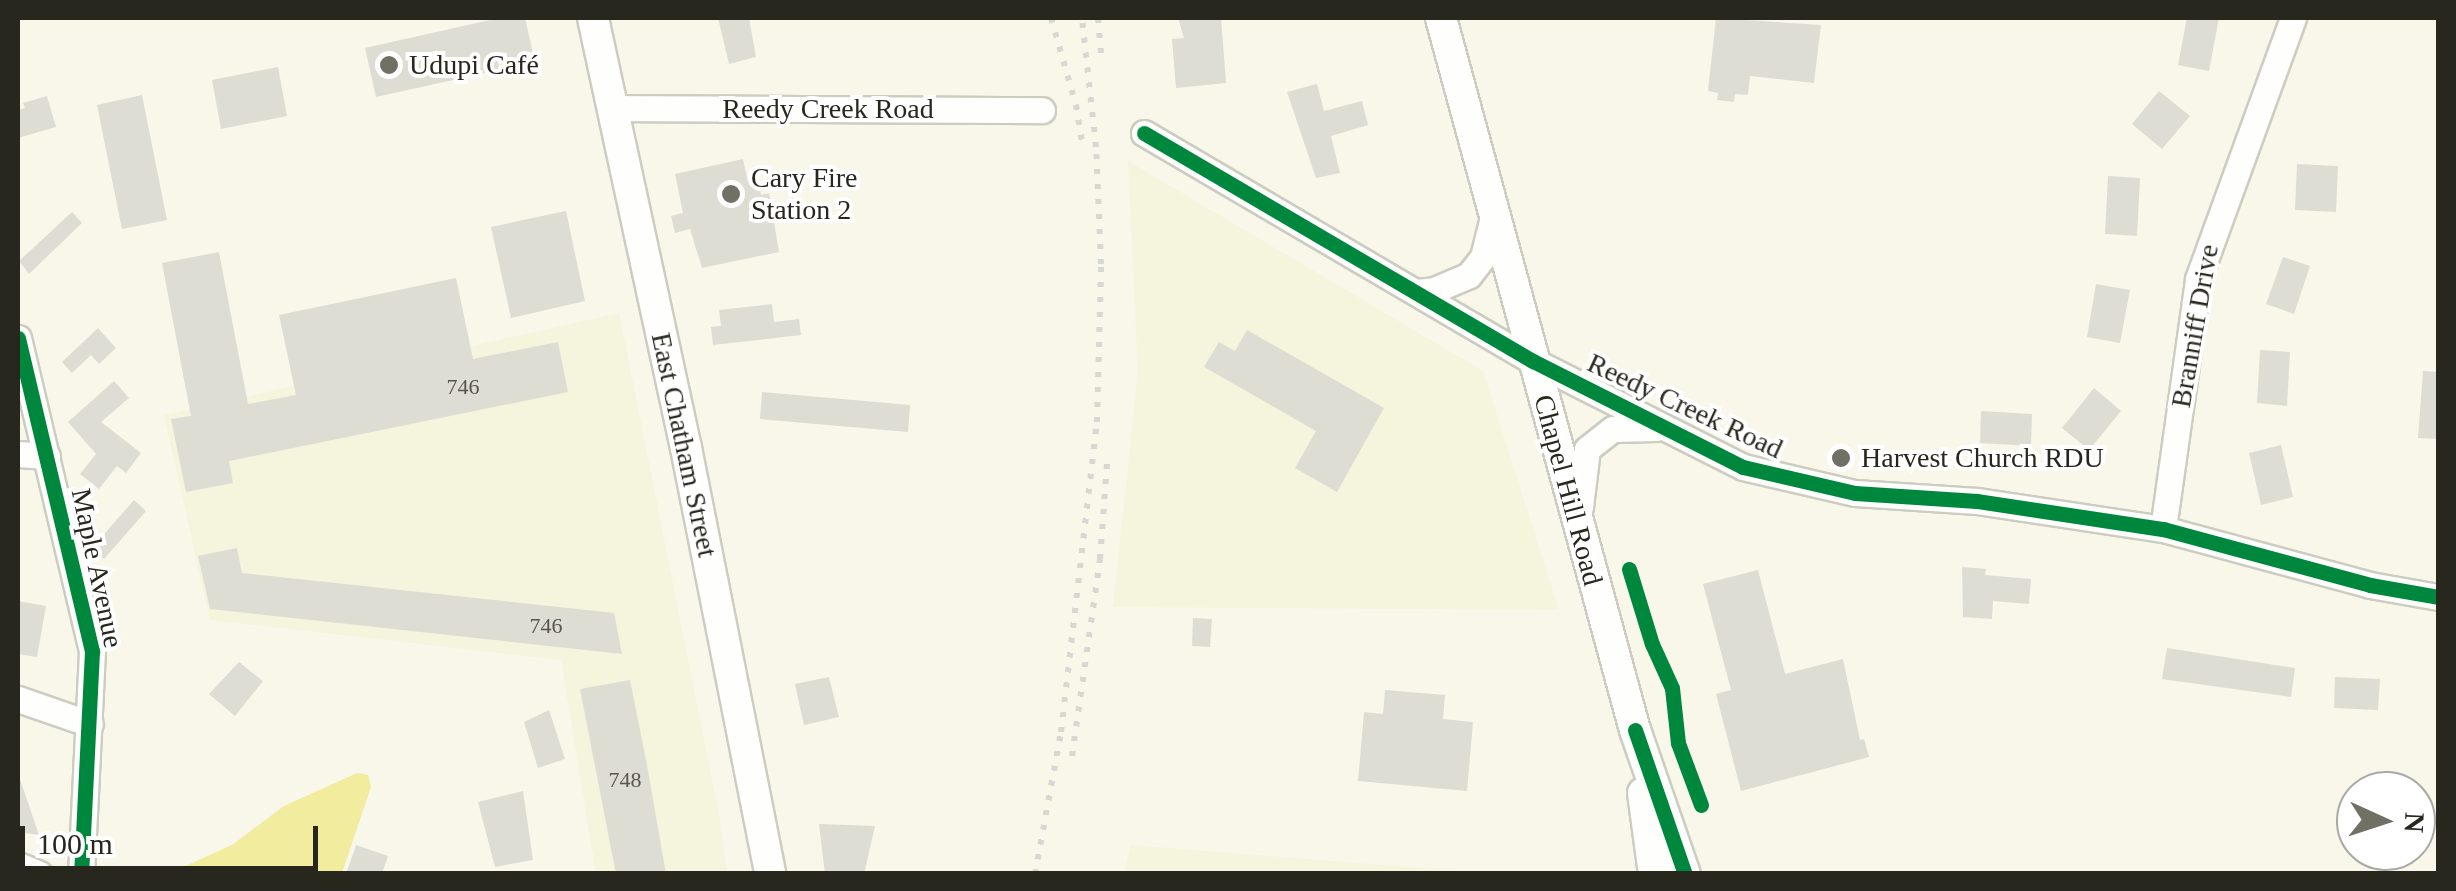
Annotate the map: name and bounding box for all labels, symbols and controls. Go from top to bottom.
place label: Udupi Café [409,48,539,82]
marker: Udupi Café [378,54,400,76]
street label: Reedy Creek Road [722,92,934,126]
place label: Cary Fire Station 2 [751,161,858,227]
marker: Cary Fire Station 2 [720,183,742,205]
street label: Branniff Drive [2164,242,2226,410]
street label: East Chatham Street [644,330,724,560]
street label: Reedy Creek Road [1582,346,1788,466]
house number: 746 [446,374,479,400]
street label: Chapel Hill Road [1526,391,1610,589]
place label: Harvest Church RDU [1861,441,2104,475]
marker: Harvest Church RDU [1830,447,1852,469]
street label: Maple Avenue [64,485,130,651]
house number: 746 [530,613,562,639]
house number: 748 [608,767,642,793]
north arrow [2336,771,2436,871]
scale bar [25,806,322,868]
text: N [2398,812,2430,833]
text: 100 m [37,827,113,860]

